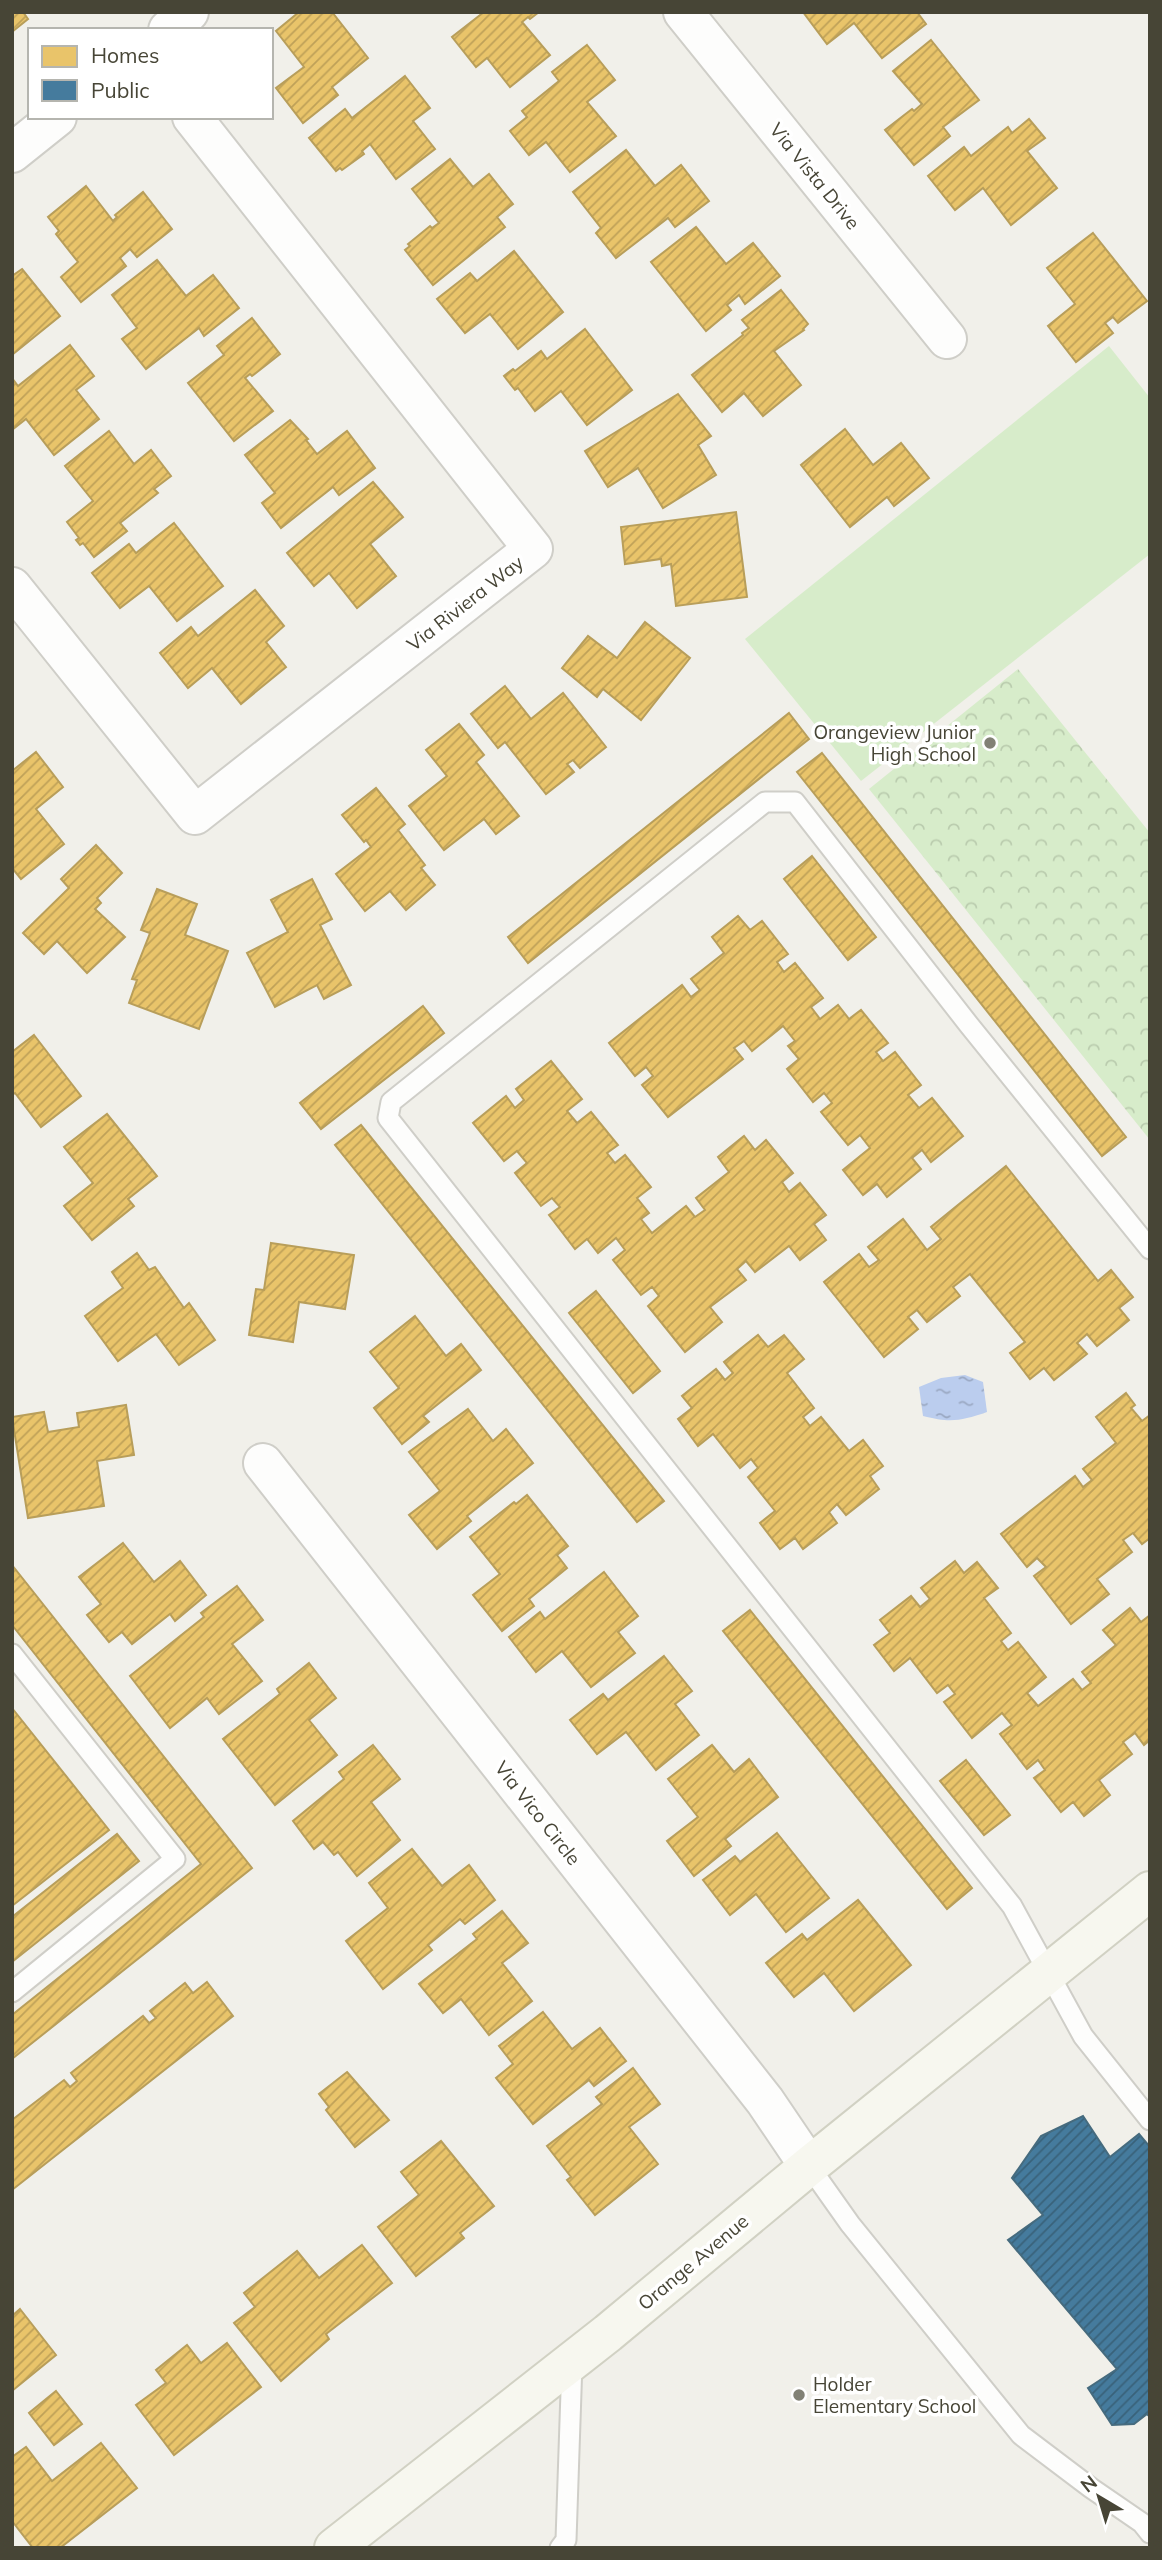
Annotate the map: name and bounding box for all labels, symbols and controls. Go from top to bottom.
legend [28,28,273,119]
text: Homes [91,42,159,68]
text: Public [91,77,150,103]
street label: Via Vista Drive [765,118,865,234]
street label: Via Riviera Way [402,550,528,656]
place label: Orangeview Junior High School [813,720,976,766]
marker: Orangeview Junior High School [982,735,998,751]
street label: Via Vico Circle [490,1756,586,1870]
street label: Orange Avenue [633,2209,753,2315]
place label: Holder Elementary School [813,2372,976,2418]
marker: Holder Elementary School [791,2387,807,2403]
north arrow [1064,2462,1134,2532]
text: N [1075,2470,1102,2497]

